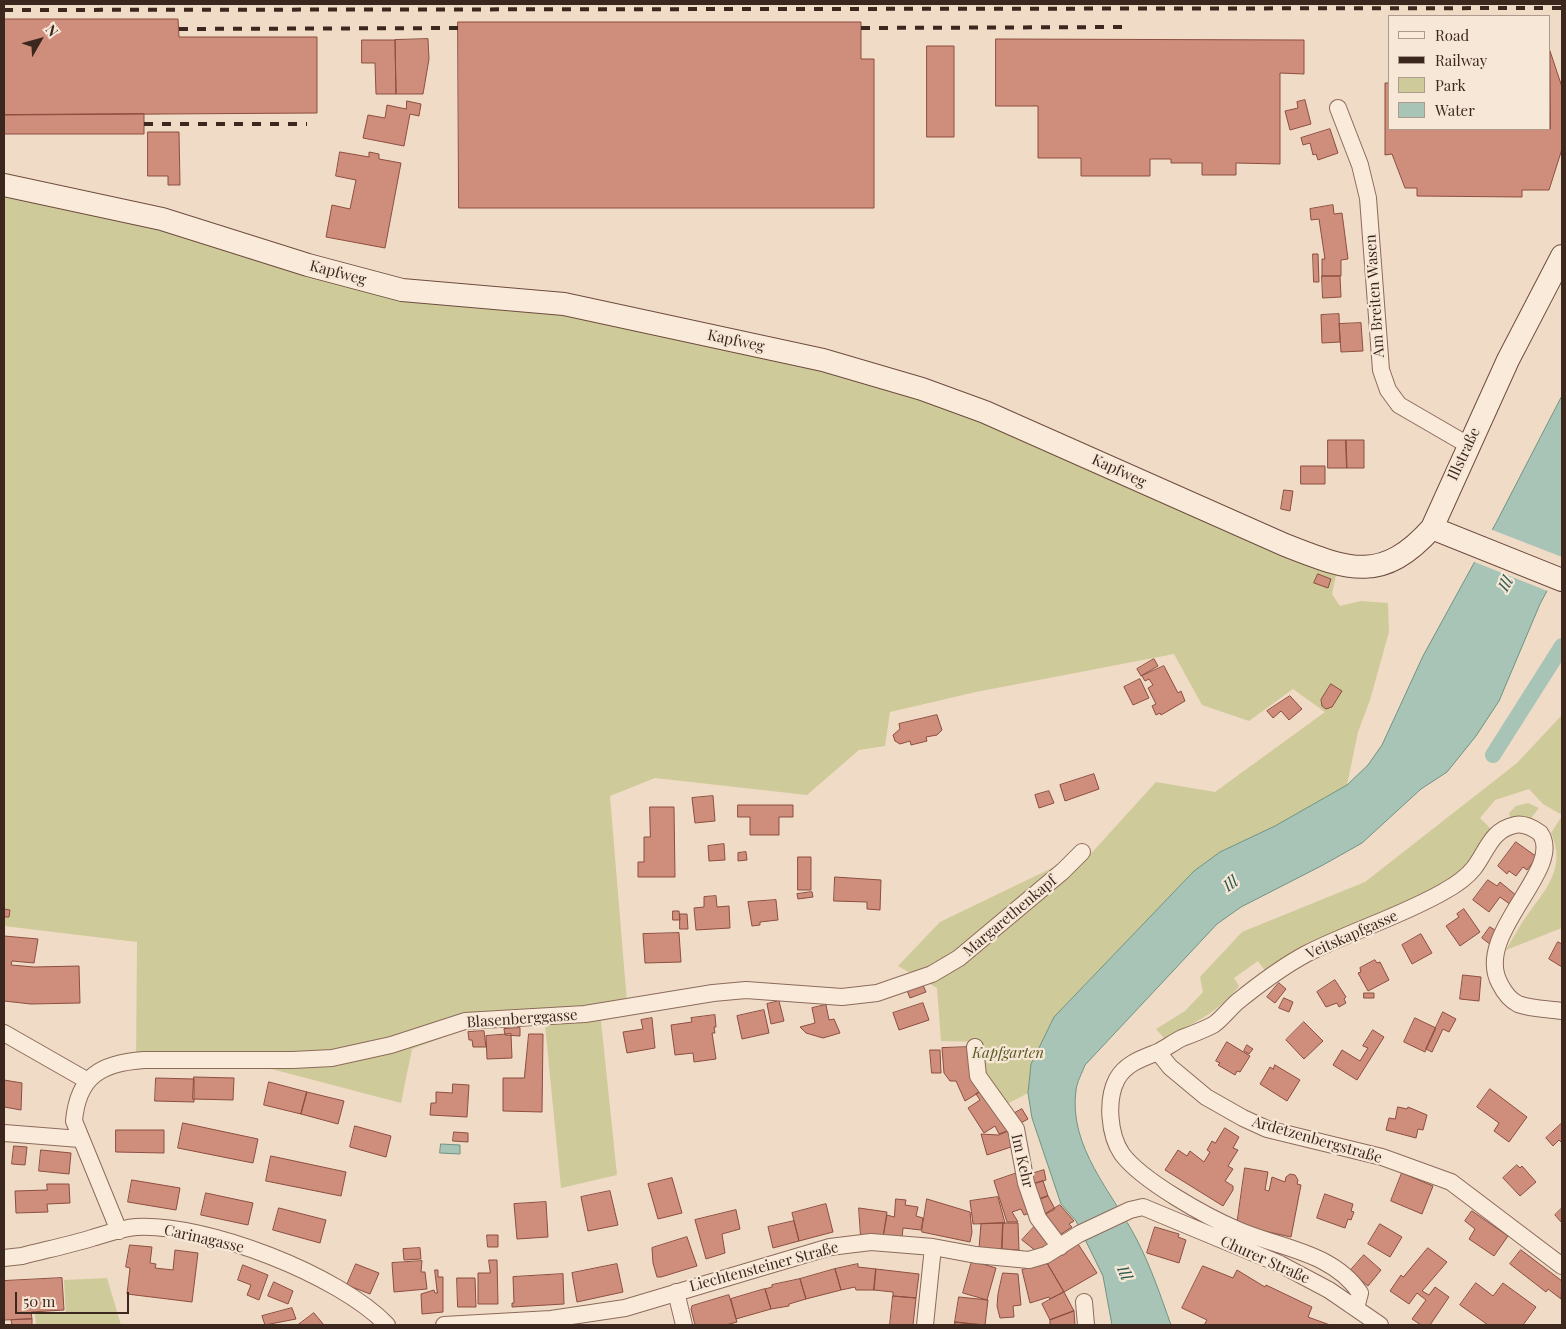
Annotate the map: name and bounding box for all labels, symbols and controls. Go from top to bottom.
north arrow [15,15,65,65]
legend [1388,15,1551,130]
text: N [42,21,63,40]
text: Road [1435,25,1469,45]
text: Railway [1435,50,1487,70]
text: Park [1435,75,1466,95]
text: Water [1435,100,1475,120]
street label: Am Breiten Wasen [1362,234,1388,358]
street label: Kapfweg [308,257,368,289]
street label: Kapfweg [706,326,766,356]
street label: Illstraße [1444,425,1484,483]
street label: Kapfweg [1089,451,1149,491]
water label: Ill [1494,573,1518,595]
street label: Margarethenkapf [960,872,1060,960]
water label: Ill [1220,872,1242,896]
street label: Veitskapfgasse [1304,907,1400,963]
street label: Blasenberggasse [466,1006,578,1032]
park label: Kapfgarten [972,1044,1044,1062]
street label: Ardetzenbergstraße [1250,1113,1384,1167]
street label: Im Kehr [1007,1132,1037,1190]
street label: Carinagasse [162,1221,246,1257]
street label: Churer Straße [1217,1232,1313,1288]
street label: Liechtensteiner Straße [687,1238,841,1296]
water label: Ill [1112,1263,1136,1283]
scale bar [18,1282,131,1314]
text: 50 m [23,1291,55,1311]

